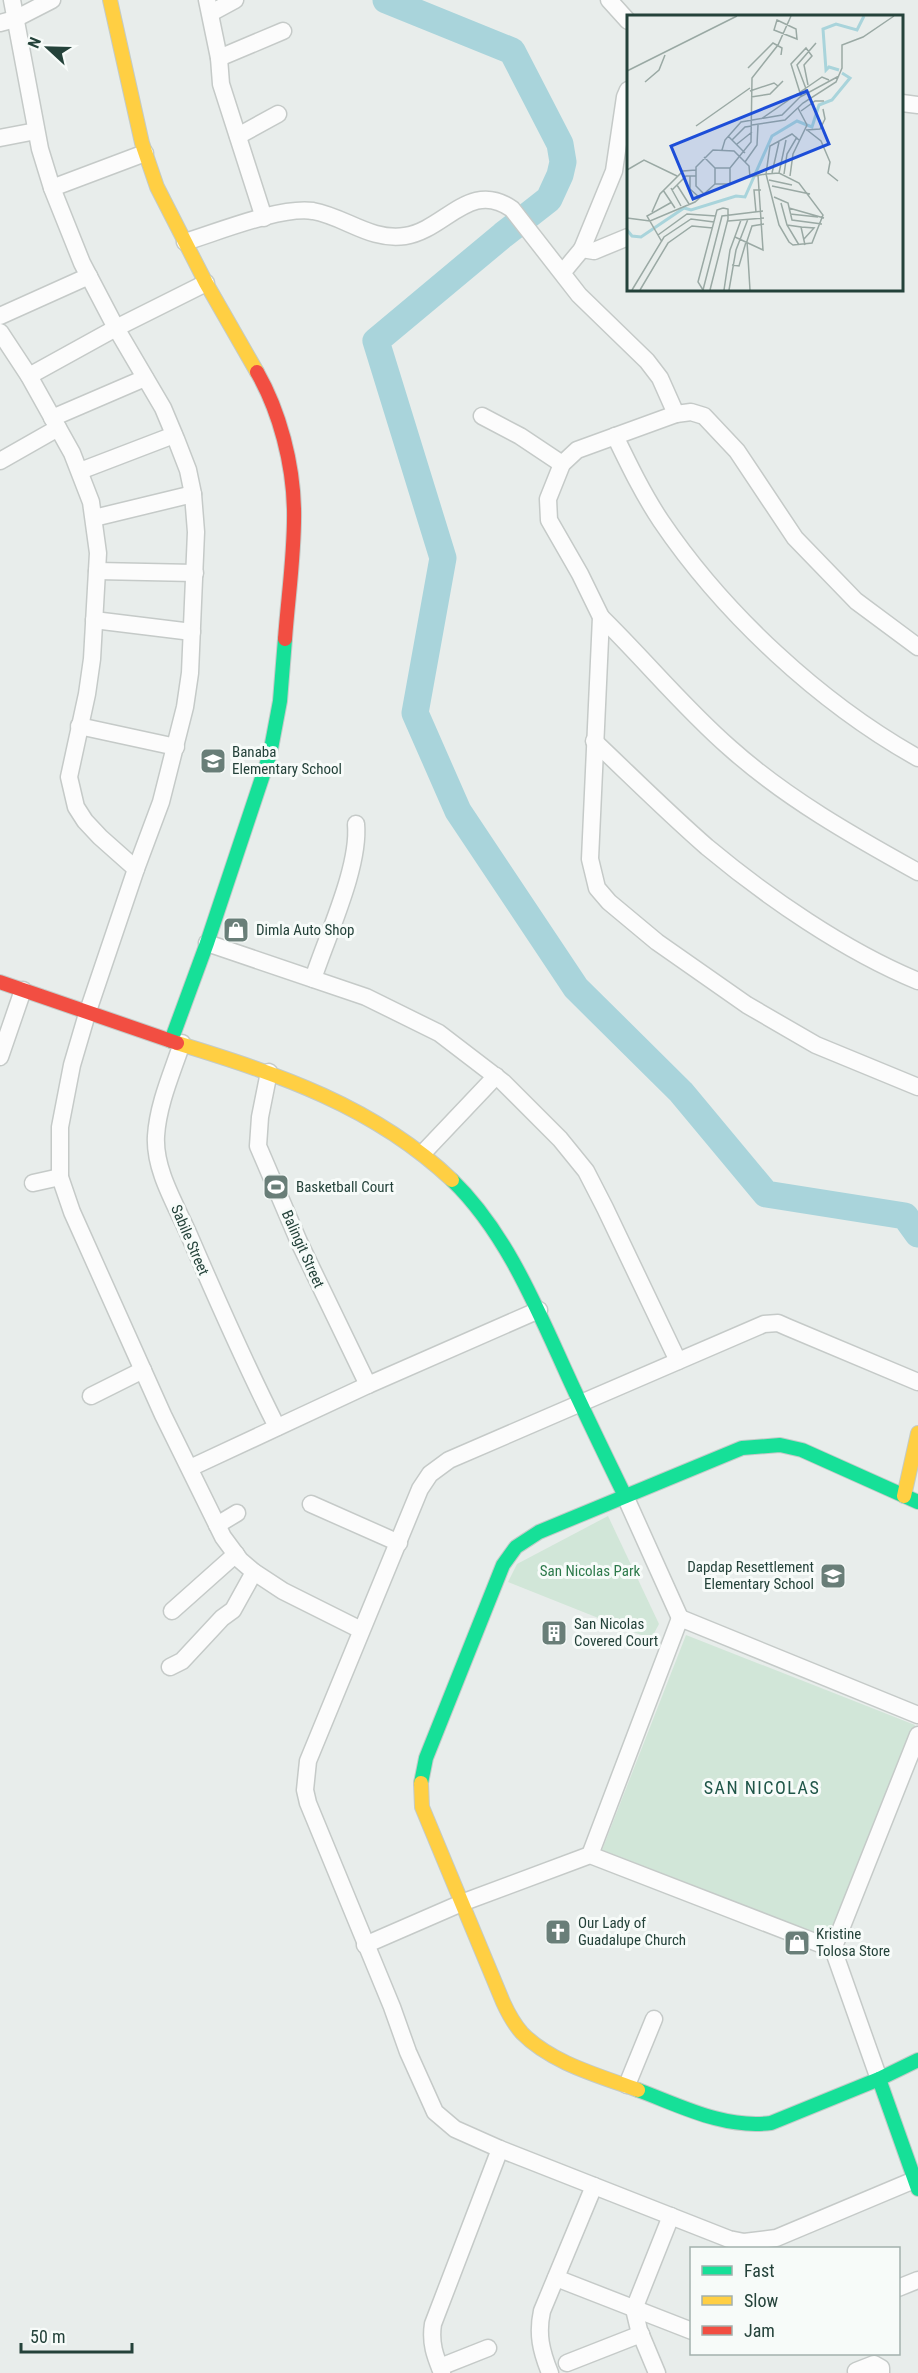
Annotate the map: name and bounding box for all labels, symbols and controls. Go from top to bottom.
inset map [627,15,903,291]
north arrow [18,18,78,78]
text: N [24,34,45,51]
place label: Banaba Elementary School [232,743,342,778]
school or university icon: Banaba Elementary School [198,746,228,776]
shop icon: Dimla Auto Shop [221,915,251,945]
place label: Dimla Auto Shop [256,921,354,939]
sports icon: Basketball Court [261,1172,291,1202]
place label: Basketball Court [296,1178,394,1196]
street label: Sabile Street [167,1202,213,1278]
street label: Balingit Street [278,1207,328,1291]
place label: Dapdap Resettlement Elementary School [687,1558,814,1593]
school or university icon: Dapdap Resettlement Elementary School [818,1561,848,1591]
park label: San Nicolas Park [540,1562,640,1580]
place label: San Nicolas Covered Court [574,1615,658,1650]
building icon: San Nicolas Covered Court [539,1618,569,1648]
district label: SAN NICOLAS [704,1777,820,1798]
place label: Our Lady of Guadalupe Church [578,1914,686,1949]
church icon: Our Lady of Guadalupe Church [543,1917,573,1947]
place label: Kristine Tolosa Store [816,1925,890,1960]
shop icon: Kristine Tolosa Store [782,1928,812,1958]
legend [690,2247,900,2355]
text: Fast [744,2260,775,2281]
text: Slow [744,2290,779,2311]
scale bar [21,2316,132,2354]
text: Jam [744,2320,775,2341]
text: 50 m [30,2326,65,2347]

